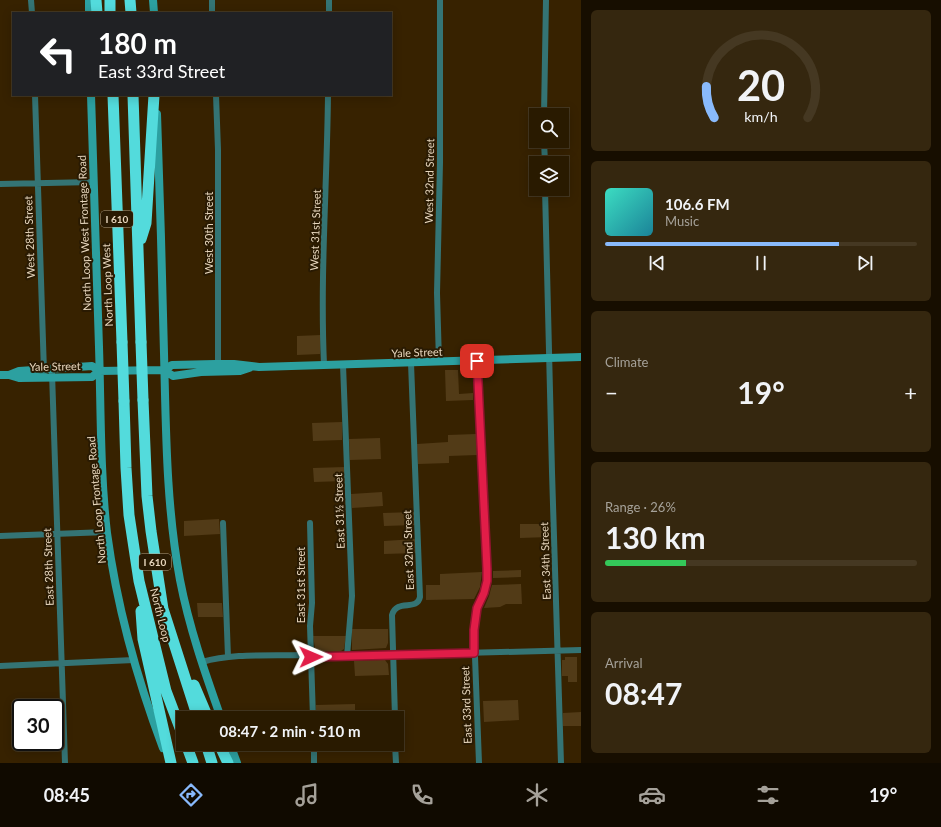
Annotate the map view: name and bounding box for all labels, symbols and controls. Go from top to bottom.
text: 180 m [98,26,177,60]
icon: left [32,28,84,80]
text: East 33rd Street [98,60,225,82]
text: 20 [737,60,785,110]
map controls [529,108,569,196]
button: search [529,108,569,148]
text: km/h [744,108,778,125]
street label: West 32nd Street [422,138,436,224]
street label: North Loop West Frontage Road [75,155,93,311]
button: layers [529,156,569,196]
street label: West 31st Street [307,189,323,271]
street label: West 30th Street [202,192,215,274]
street label: West 28th Street [21,195,37,279]
text: 106.6 FM [665,195,730,213]
road number: I 610 [101,211,133,227]
text: Music [665,213,699,229]
street label: North Loop West [99,243,115,327]
icon: previous [646,252,668,274]
icon: pause [750,252,772,274]
icon: next [854,252,876,274]
pin [460,344,494,378]
street label: Yale Street [391,345,443,359]
icon: arrive [466,350,488,372]
text: Climate [605,354,648,370]
street label: Yale Street [29,359,81,373]
text: 19° [737,374,785,410]
text: − [605,379,618,406]
text: + [904,379,917,406]
street label: North Loop Frontage Road [84,436,108,564]
street label: East 31½ Street [331,473,347,549]
text: Range · 26% [605,499,676,515]
street label: East 32nd Street [400,510,416,590]
text: 130 km [605,519,706,555]
street label: East 34th Street [537,522,553,600]
street label: East 28th Street [40,528,56,606]
street label: East 31st Street [294,547,307,623]
road number: I 610 [139,554,171,570]
street label: North Loop [148,587,174,643]
position arrow [290,636,332,678]
text: Arrival [605,655,642,671]
street label: East 33rd Street [458,666,474,744]
text: 08:47 [605,675,682,711]
speed limit sign: 30 [12,699,64,751]
text: 08:47 · 2 min · 510 m [220,722,360,740]
icon: directions [177,781,205,809]
icon: music [293,781,321,809]
icon: phone [408,781,436,809]
icon: climate [523,781,551,809]
icon: car [638,781,666,809]
icon: filters [754,781,782,809]
text: 08:45 [44,784,90,806]
text: 19° [869,784,897,806]

